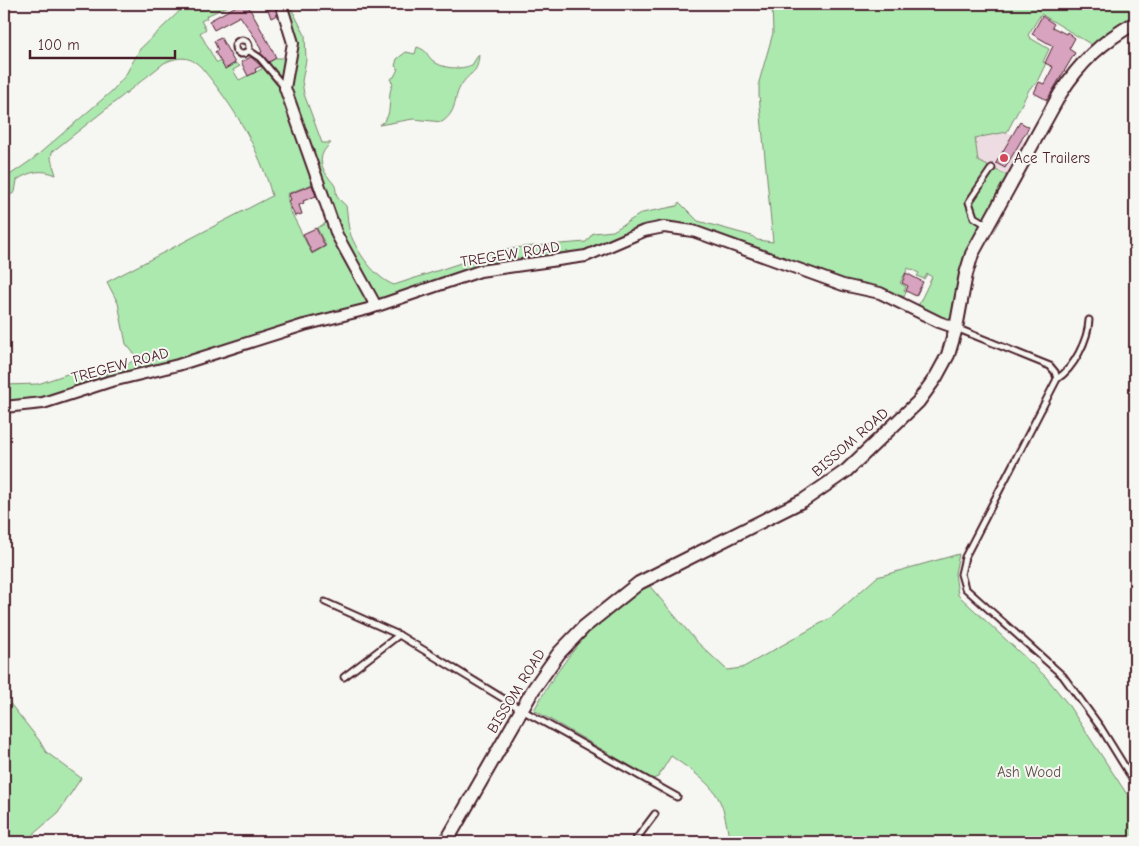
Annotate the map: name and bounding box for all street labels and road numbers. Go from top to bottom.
street label: TREGEW ROAD [459,237,561,271]
street label: TREGEW ROAD [69,343,171,387]
street label: BISSOM ROAD [808,404,892,480]
street label: BISSOM ROAD [483,646,549,736]

